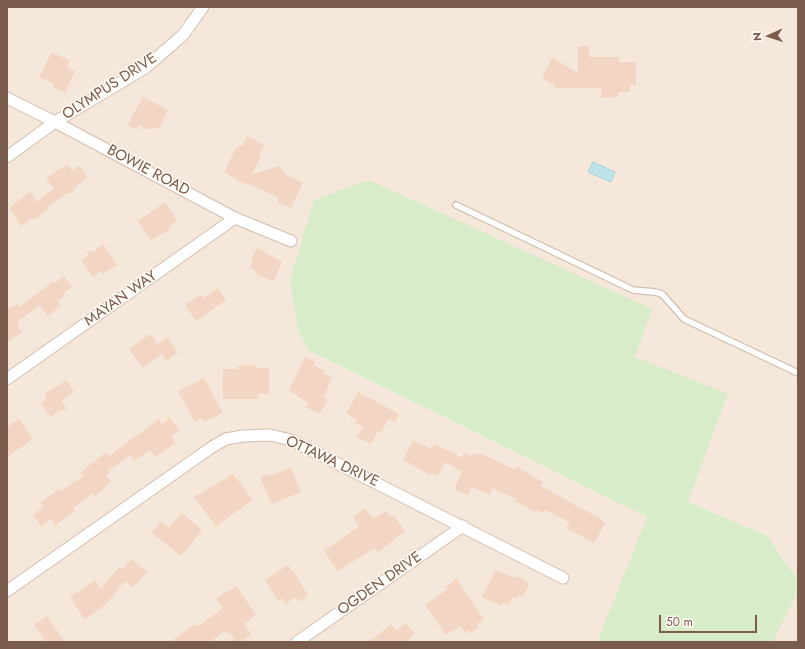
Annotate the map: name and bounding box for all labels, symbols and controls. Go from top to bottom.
north arrow [749,16,789,56]
text: N [749,32,765,41]
street label: OLYMPUS DRIVE [59,50,161,124]
street label: BOWIE ROAD [104,142,192,200]
street label: MAYAN WAY [81,267,161,331]
street label: OTTAWA DRIVE [282,433,382,491]
street label: OGDEN DRIVE [335,548,425,620]
scale bar [661,607,759,633]
text: 50 m [666,613,693,631]

